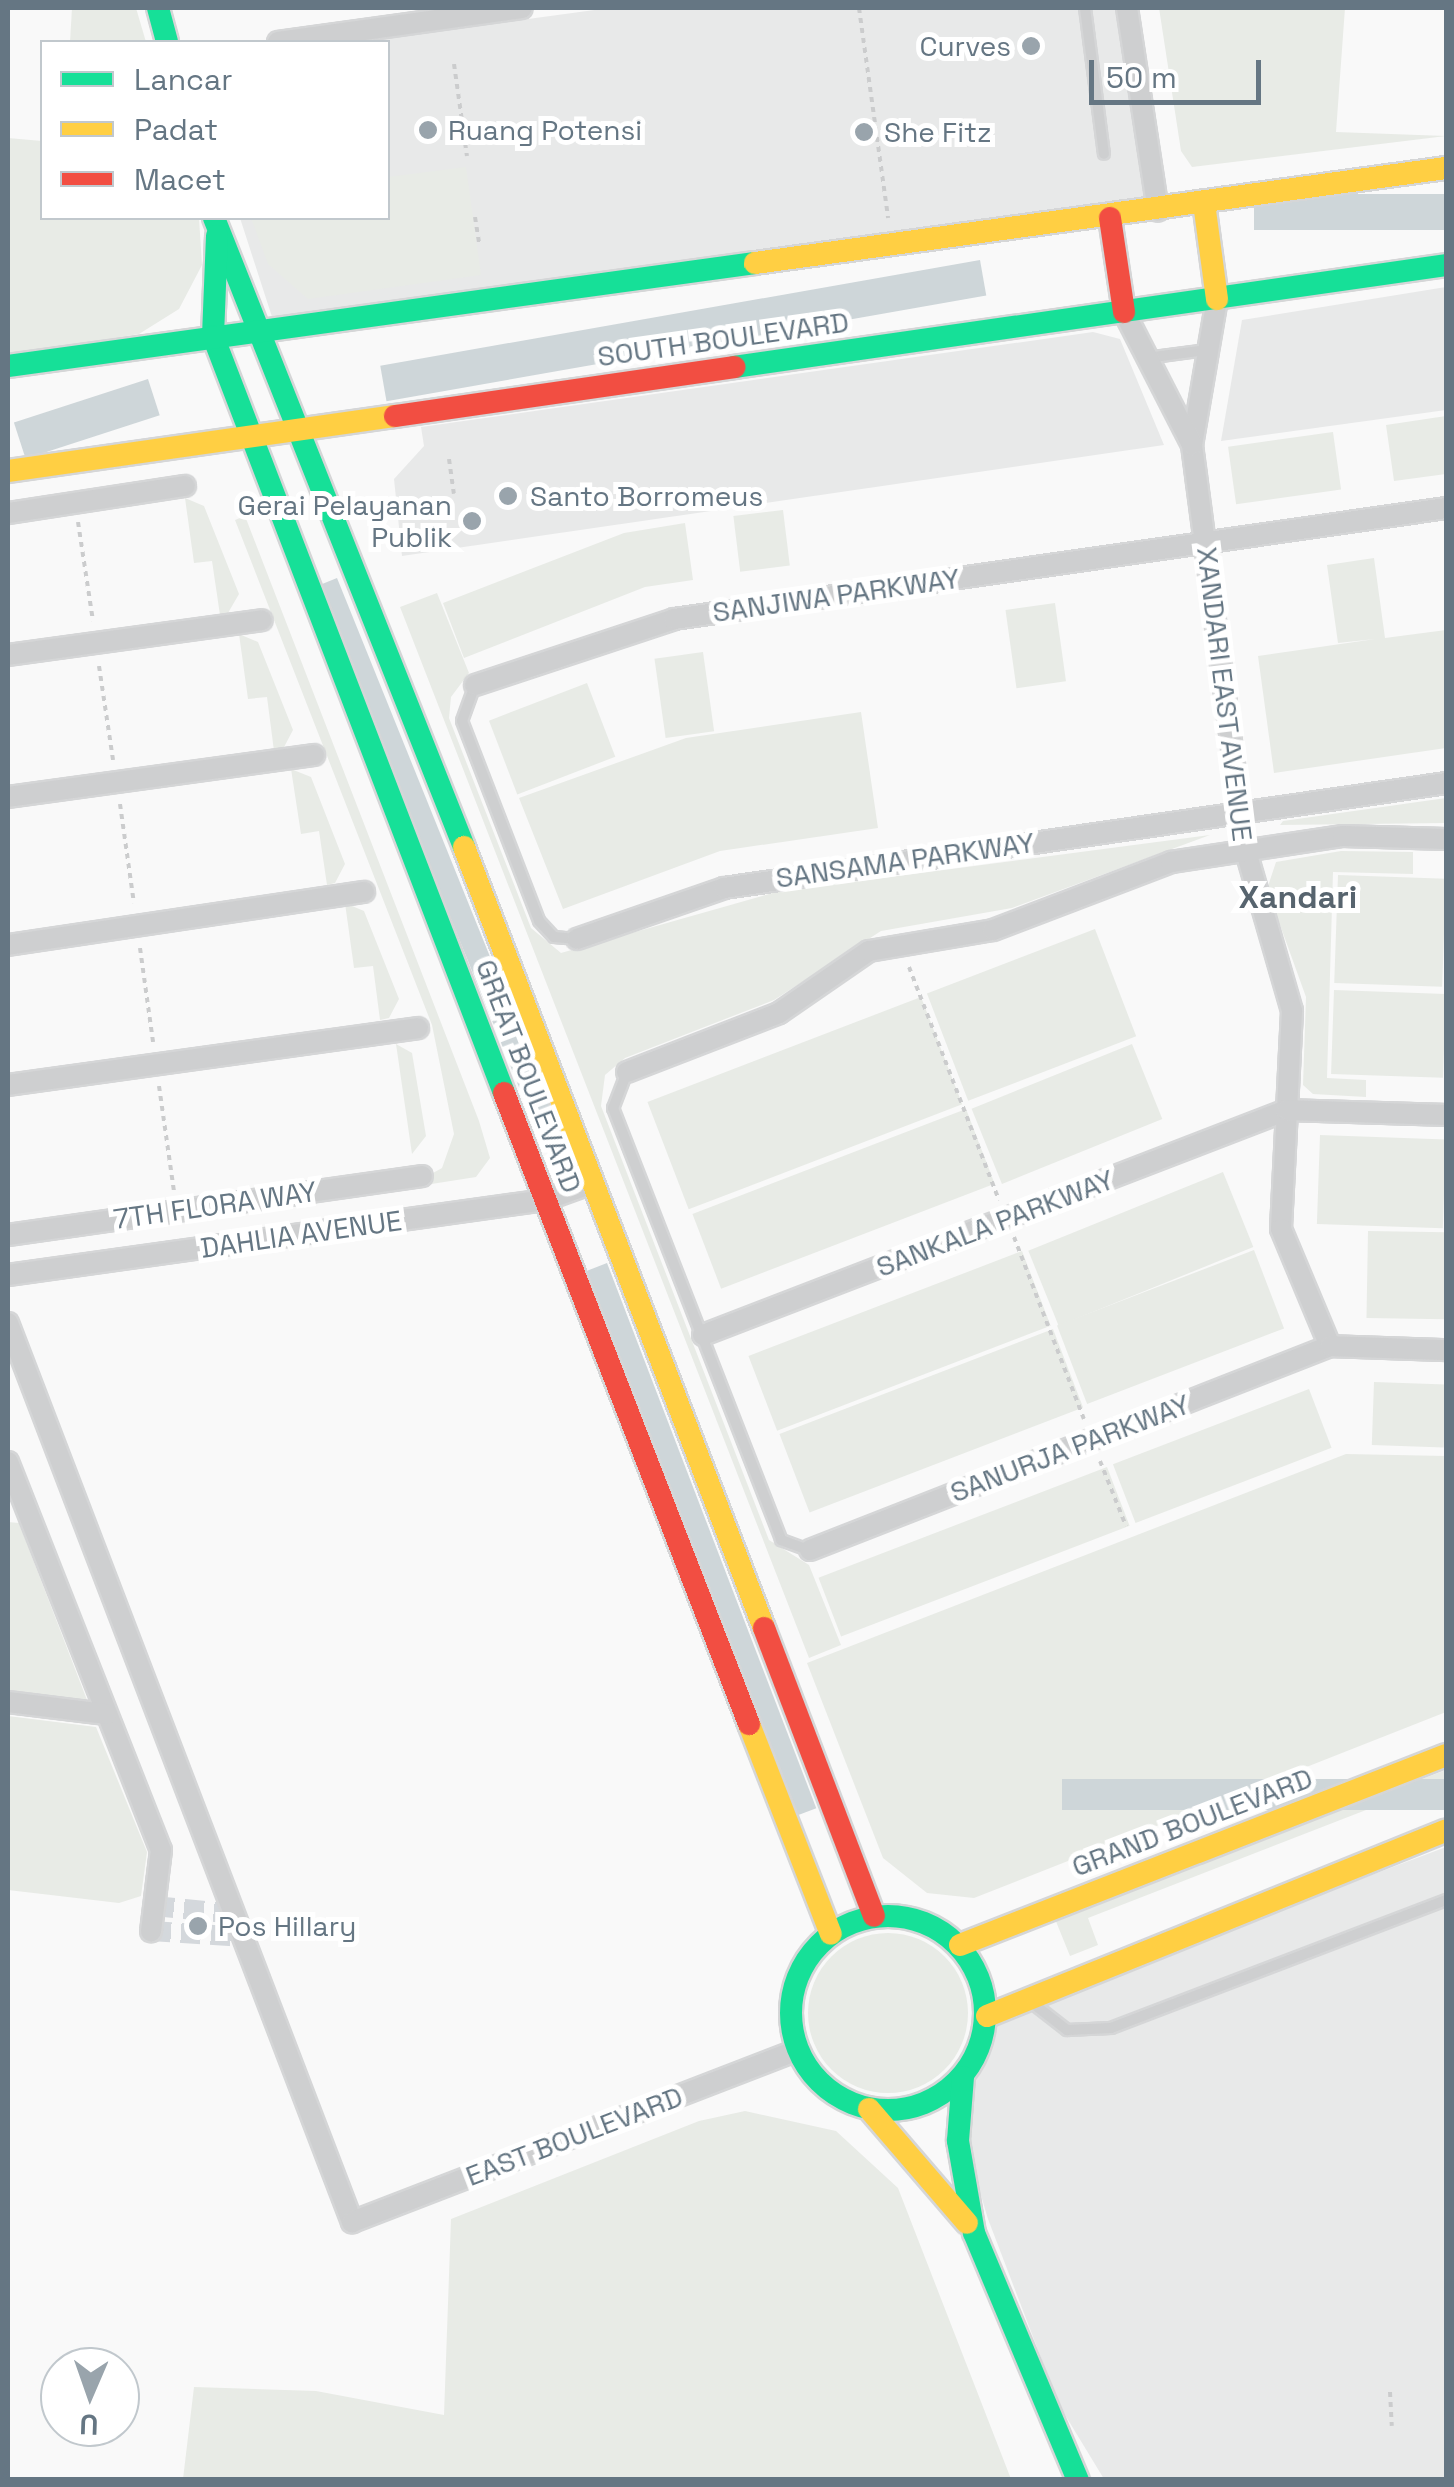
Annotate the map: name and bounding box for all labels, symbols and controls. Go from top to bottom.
place label: Curves [919,29,1011,63]
marker: Curves [1020,35,1042,57]
legend [40,40,390,220]
scale bar [1094,40,1266,102]
text: 50 m [1106,58,1177,97]
text: Lancar [134,60,233,99]
text: Padat [134,110,218,149]
place label: Ruang Potensi [448,113,642,147]
place label: She Fitz [884,115,992,149]
marker: Ruang Potensi [417,119,439,141]
marker: She Fitz [853,121,875,143]
text: Macet [134,160,226,199]
street label: SOUTH BOULEVARD [595,305,851,373]
place label: Santo Borromeus [530,479,763,513]
marker: Santo Borromeus [495,483,521,509]
place label: Gerai Pelayanan Publik [237,488,452,554]
marker: Gerai Pelayanan Publik [461,510,483,532]
street label: XANDARI EAST AVENUE [1190,544,1260,844]
street label: SANJIWA PARKWAY [710,561,962,629]
street label: SANSAMA PARKWAY [773,825,1037,895]
district label: Xandari [1239,878,1357,916]
street label: GREAT BOULEVARD [469,954,589,1198]
street label: SANKALA PARKWAY [871,1162,1119,1284]
street label: 7TH FLORA WAY [111,1174,319,1236]
street label: DAHLIA AVENUE [198,1203,404,1265]
street label: SANURJA PARKWAY [945,1387,1195,1509]
street label: GRAND BOULEVARD [1067,1761,1317,1883]
place label: Pos Hillary [218,1909,356,1943]
marker: Pos Hillary [187,1915,209,1937]
street label: EAST BOULEVARD [461,2079,687,2193]
north arrow [40,2347,140,2447]
text: U [79,2407,99,2443]

